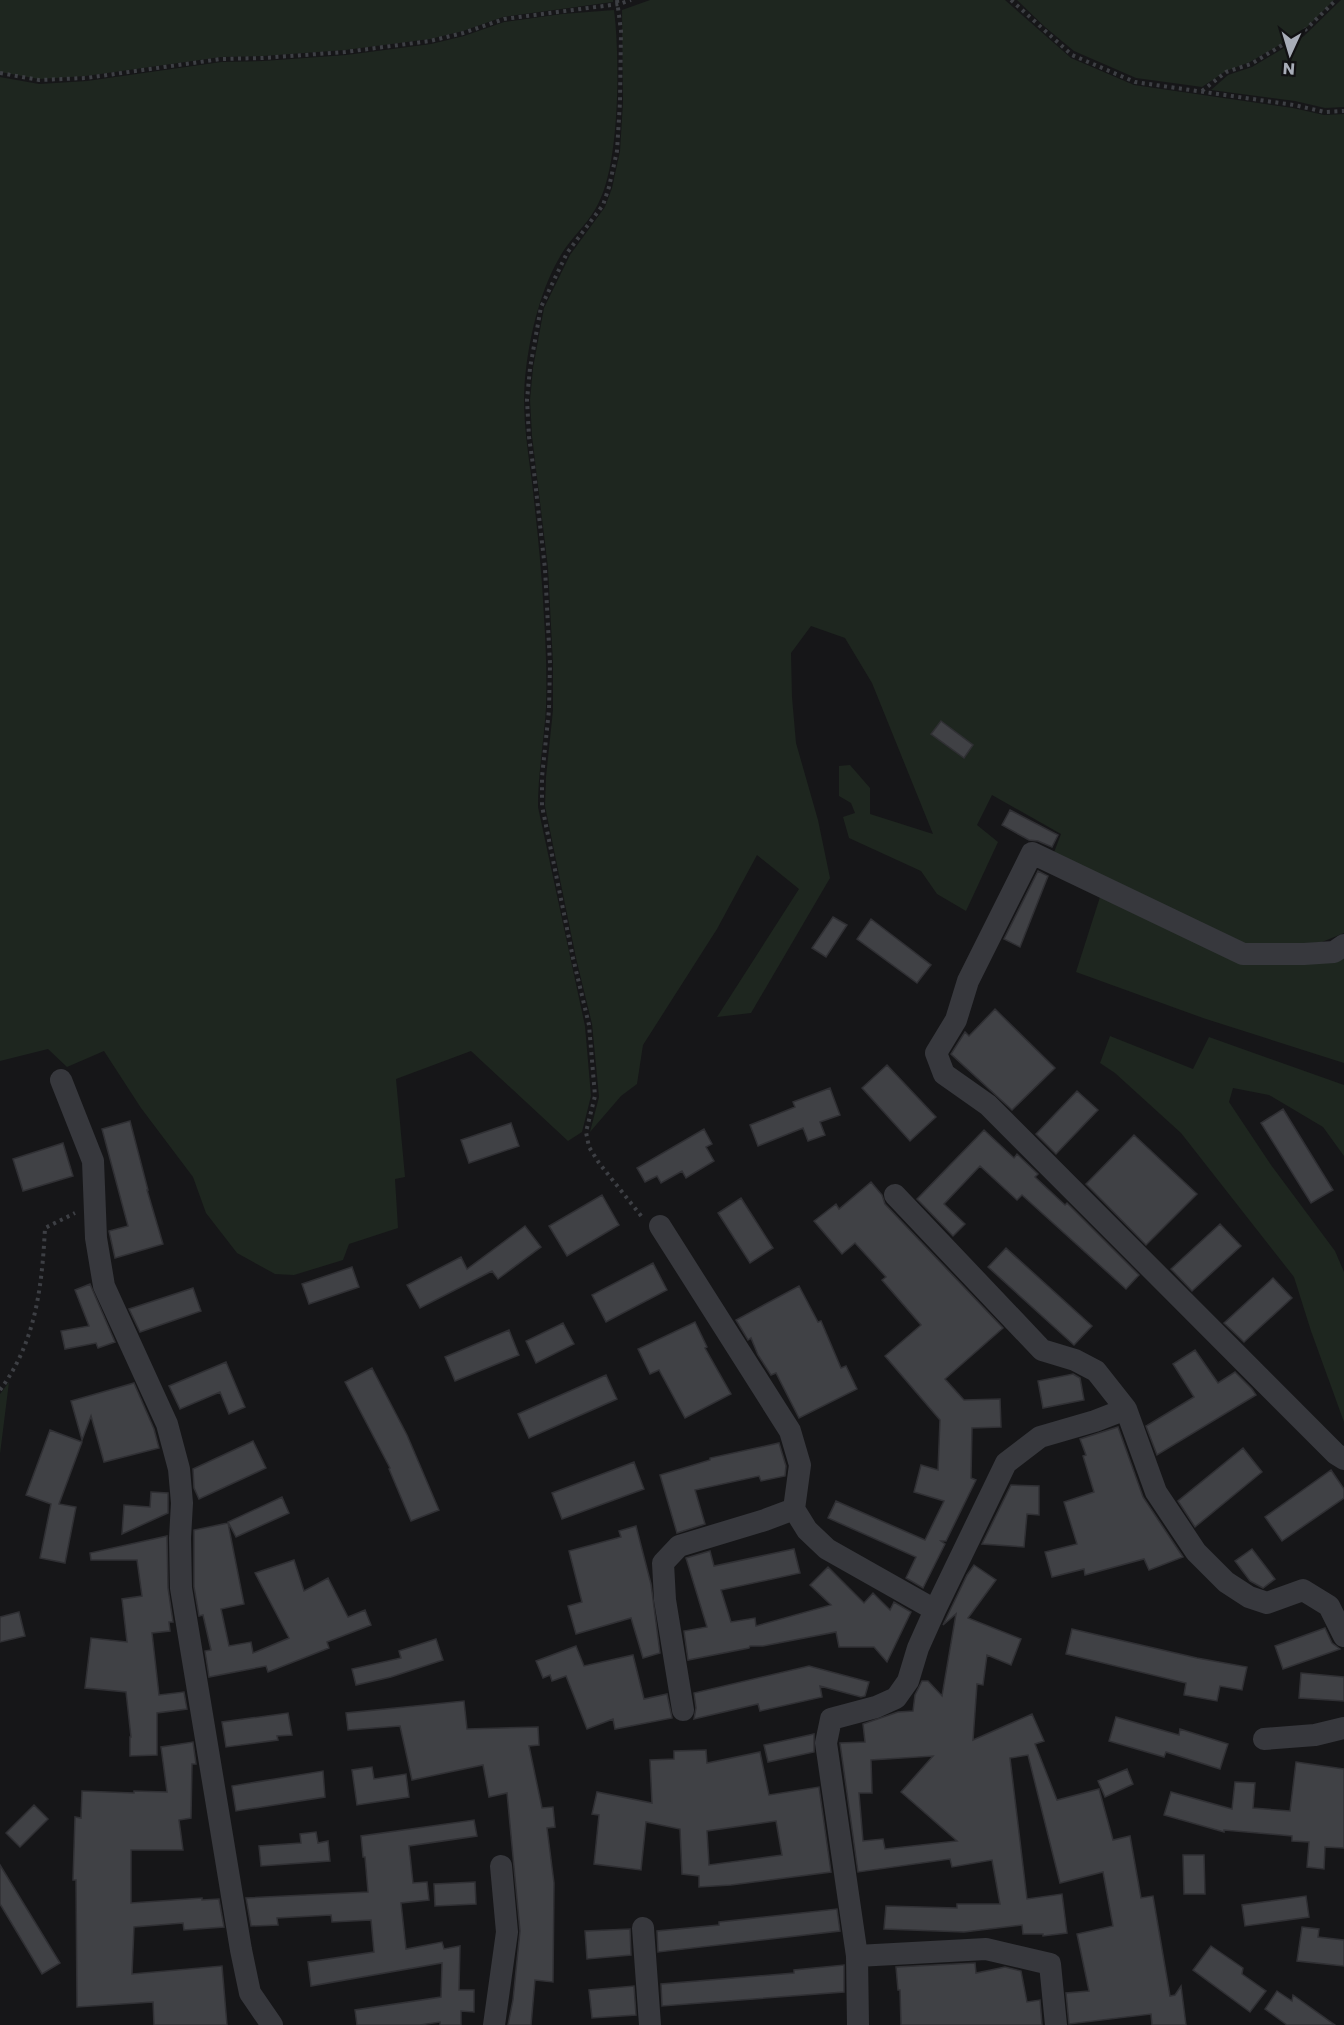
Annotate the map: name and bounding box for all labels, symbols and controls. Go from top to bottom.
north arrow [1260,24,1320,84]
text: N [1282,57,1296,80]

